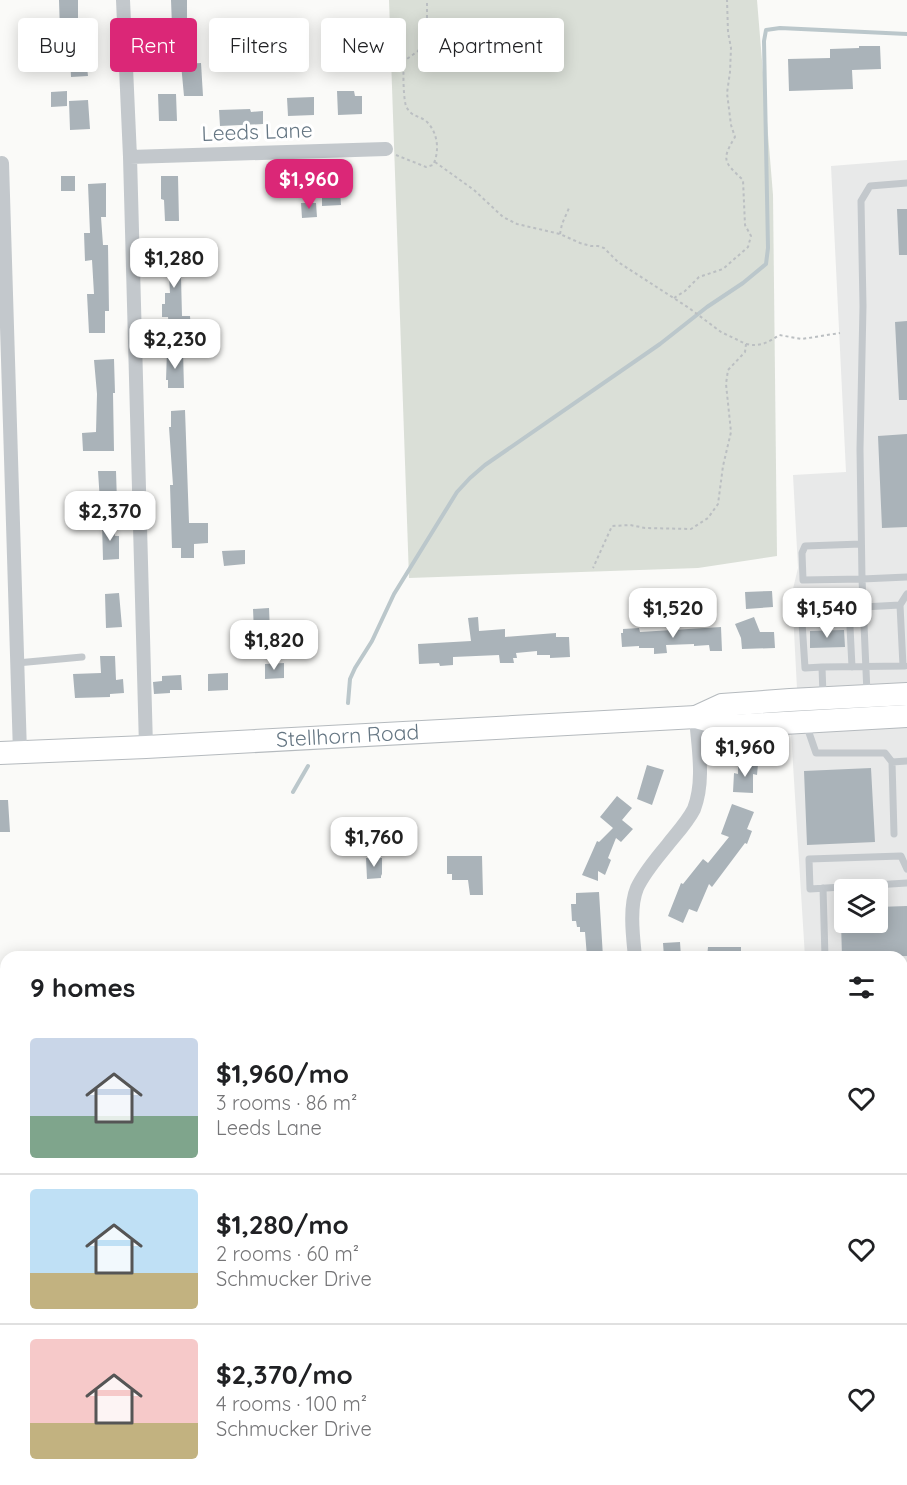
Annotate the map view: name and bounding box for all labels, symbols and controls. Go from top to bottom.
chip: Buy [18,18,98,72]
chip: Rent [110,18,197,72]
chip: Filters [209,18,309,72]
chip: New [321,18,406,72]
chip: Apartment [418,18,564,72]
street label: Leeds Lane [201,116,313,146]
pin: $1,960 [260,159,358,210]
text: $1,960 [279,166,339,191]
pin: $1,280 [125,238,223,289]
text: $1,280 [144,245,204,270]
pin: $2,230 [126,319,224,370]
text: $2,230 [143,326,207,351]
pin: $2,370 [61,491,159,542]
text: $2,370 [79,498,141,523]
pin: $1,520 [624,588,722,639]
pin: $1,540 [778,588,876,639]
text: $1,520 [643,595,703,620]
text: $1,540 [797,595,857,620]
pin: $1,820 [225,620,323,671]
text: $1,820 [244,627,304,652]
street label: Stellhorn Road [275,718,420,752]
pin: $1,960 [696,727,794,778]
text: $1,960 [715,734,775,759]
pin: $1,760 [325,817,423,868]
text: $1,760 [345,824,403,849]
map controls [834,879,888,933]
button: layers [834,879,888,933]
text: 9 homes [30,971,135,1004]
icon: filters [845,971,878,1004]
text: $1,960/mo [216,1057,349,1090]
icon: home [78,1062,150,1134]
icon: heart [845,1082,878,1115]
text: 3 rooms · 86 m² [216,1090,357,1115]
text: Leeds Lane [216,1115,322,1140]
text: $1,280/mo [216,1208,349,1241]
icon: home [78,1213,150,1285]
icon: heart [845,1233,878,1266]
text: 2 rooms · 60 m² [216,1241,359,1266]
text: Schmucker Drive [216,1266,372,1291]
text: $2,370/mo [216,1358,353,1391]
icon: home [78,1363,150,1435]
icon: heart [845,1383,878,1416]
text: 4 rooms · 100 m² [216,1391,367,1416]
text: Schmucker Drive [216,1416,372,1441]

